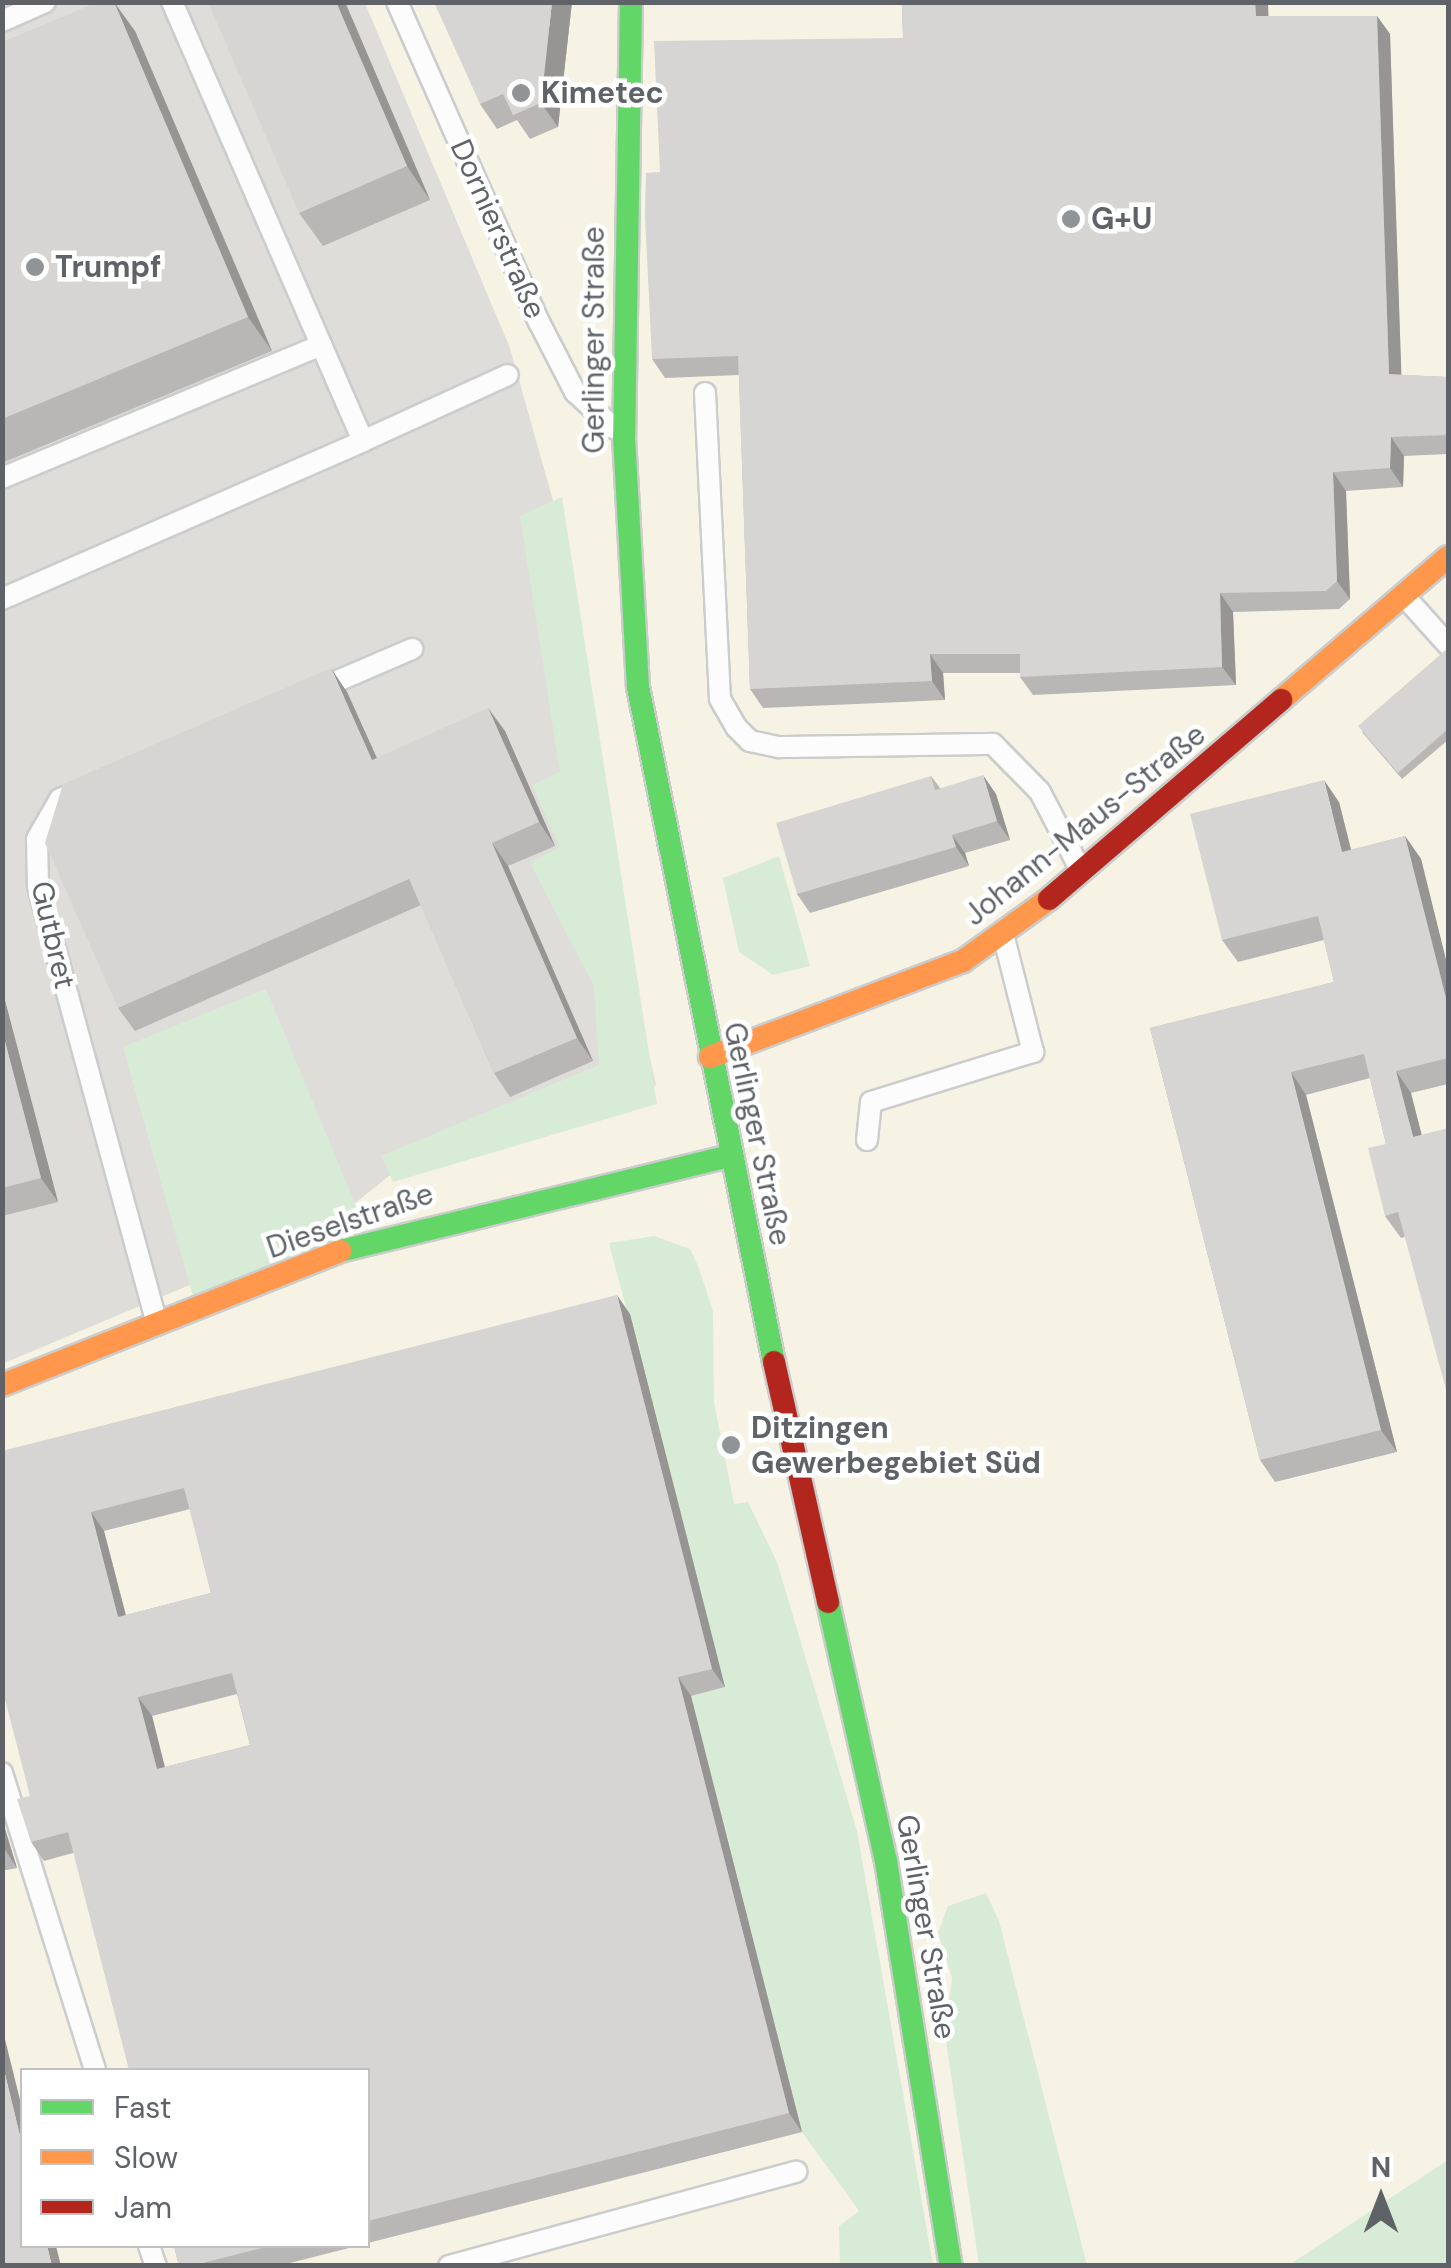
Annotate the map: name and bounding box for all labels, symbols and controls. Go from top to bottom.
place label: Kimetec [541,75,664,111]
marker: Kimetec [510,82,532,104]
street label: Dornierstraße [442,134,554,324]
place label: G+U [1091,201,1152,237]
marker: G+U [1060,208,1082,230]
street label: Gerlinger Straße [576,226,612,454]
place label: Trumpf [55,249,161,285]
marker: Trumpf [24,256,46,278]
street label: Johann-Maus-Straße [957,717,1213,933]
street label: Gutbret [23,878,83,992]
street label: Gerlinger Straße [716,1019,798,1249]
street label: Dieselstraße [262,1176,438,1266]
place label: Ditzingen Gewerbegebiet Süd [751,1410,1041,1480]
marker: Ditzingen Gewerbegebiet Süd [720,1434,742,1456]
street label: Gerlinger Straße [889,1812,963,2042]
legend [20,2068,370,2248]
text: Fast [114,2088,172,2127]
text: Slow [114,2138,178,2177]
north arrow [1331,2148,1431,2248]
text: N [1371,2149,1391,2186]
text: Jam [114,2188,172,2227]

